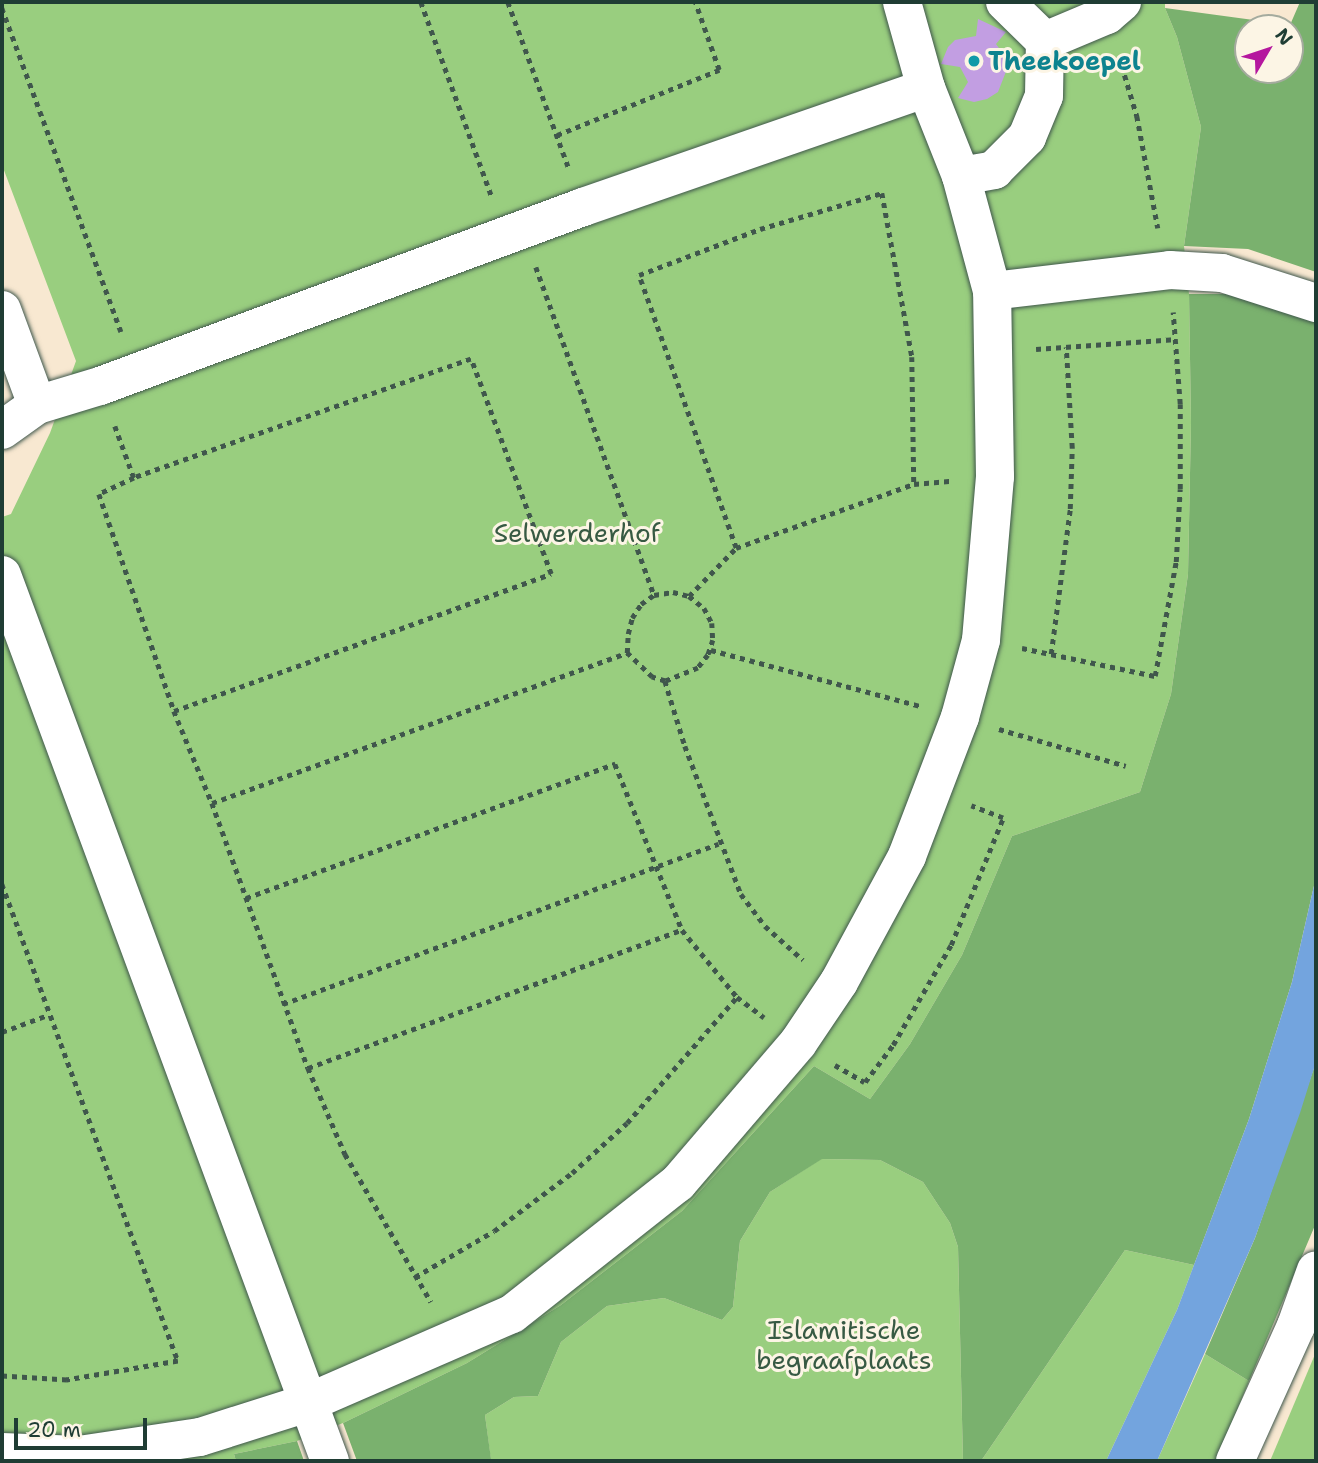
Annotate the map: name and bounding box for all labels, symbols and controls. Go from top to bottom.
north arrow [1234,14,1304,84]
text: N [1270,23,1299,50]
place label: Theekoepel [988,45,1141,77]
marker: Theekoepel [966,53,982,69]
park label: Selwerderhof [494,517,660,549]
park label: Islamitische begraafplaats [756,1314,932,1376]
scale bar [18,1404,150,1448]
text: 20 m [27,1416,81,1444]

